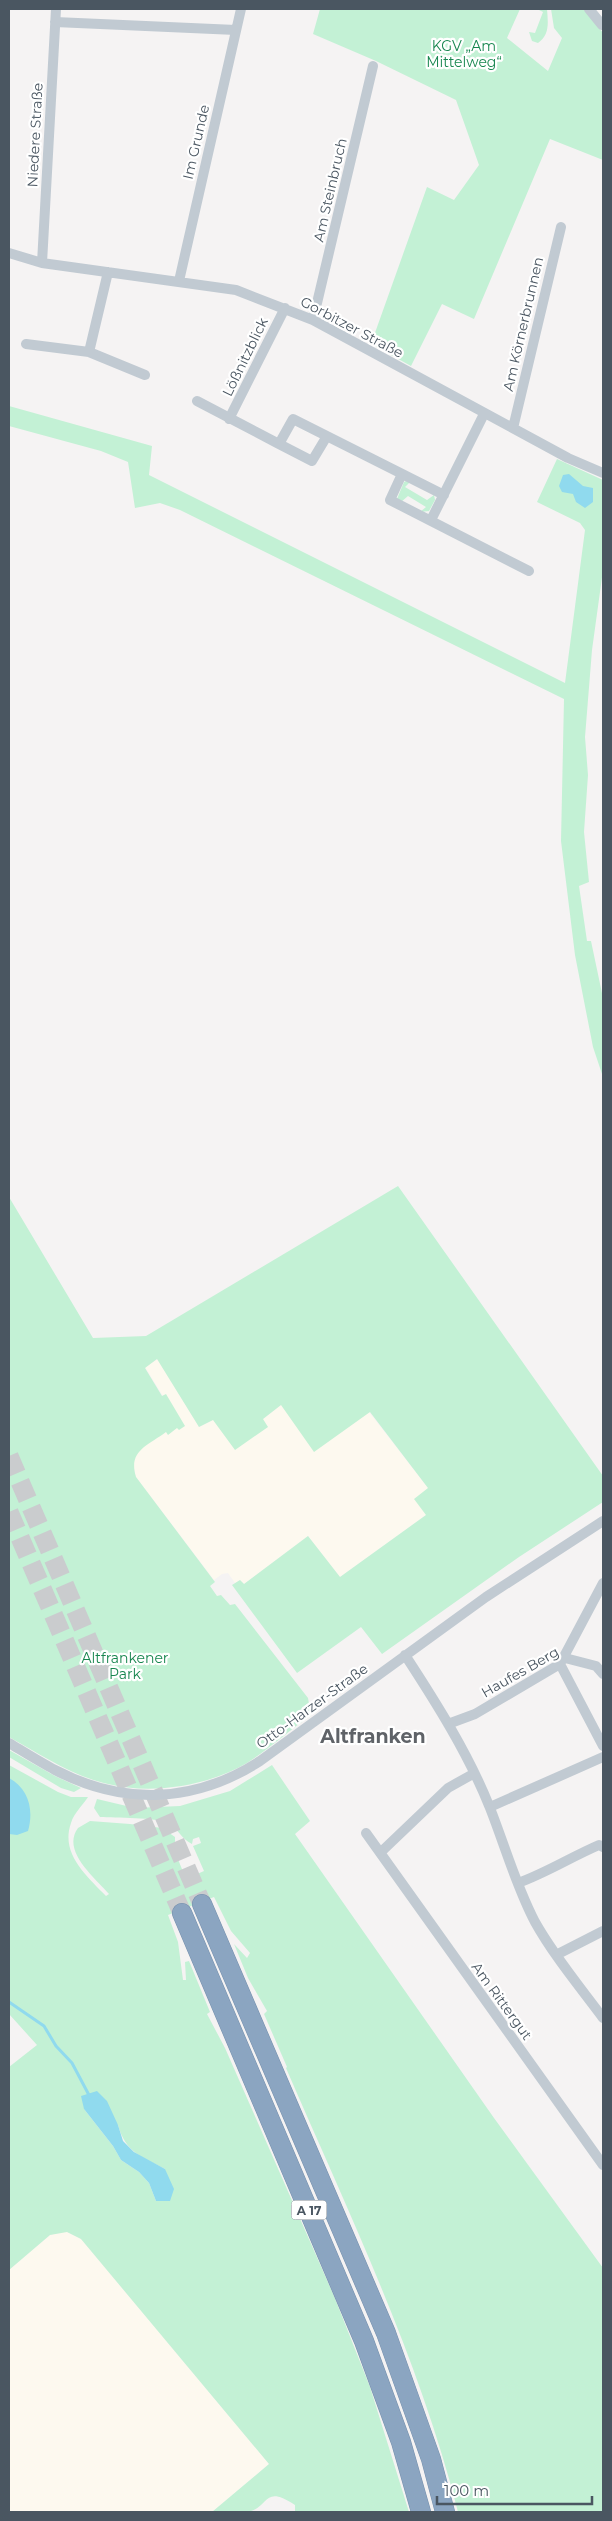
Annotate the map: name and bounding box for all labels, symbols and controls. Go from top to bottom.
park label: KGV „Am Mittelweg“ [426,37,502,71]
street label: Niedere Straße [23,82,47,188]
street label: Im Grunde [179,103,213,181]
street label: Am Steinbruch [309,136,351,244]
street label: Am Körnerbrunnen [499,255,547,393]
street label: Gorbitzer Straße [297,292,407,362]
street label: Lößnitzblick [218,314,272,399]
street label: Haufes Berg [478,1643,562,1701]
park label: Altfrankener Park [82,1649,169,1683]
street label: Otto-Harzer-Straße [253,1659,371,1753]
district label: Altfranken [319,1725,426,1748]
street label: Am Rittergut [468,1959,536,2044]
road number: A 17 [292,2200,326,2220]
scale bar [437,2474,592,2506]
text: 100 m [444,2481,489,2500]

